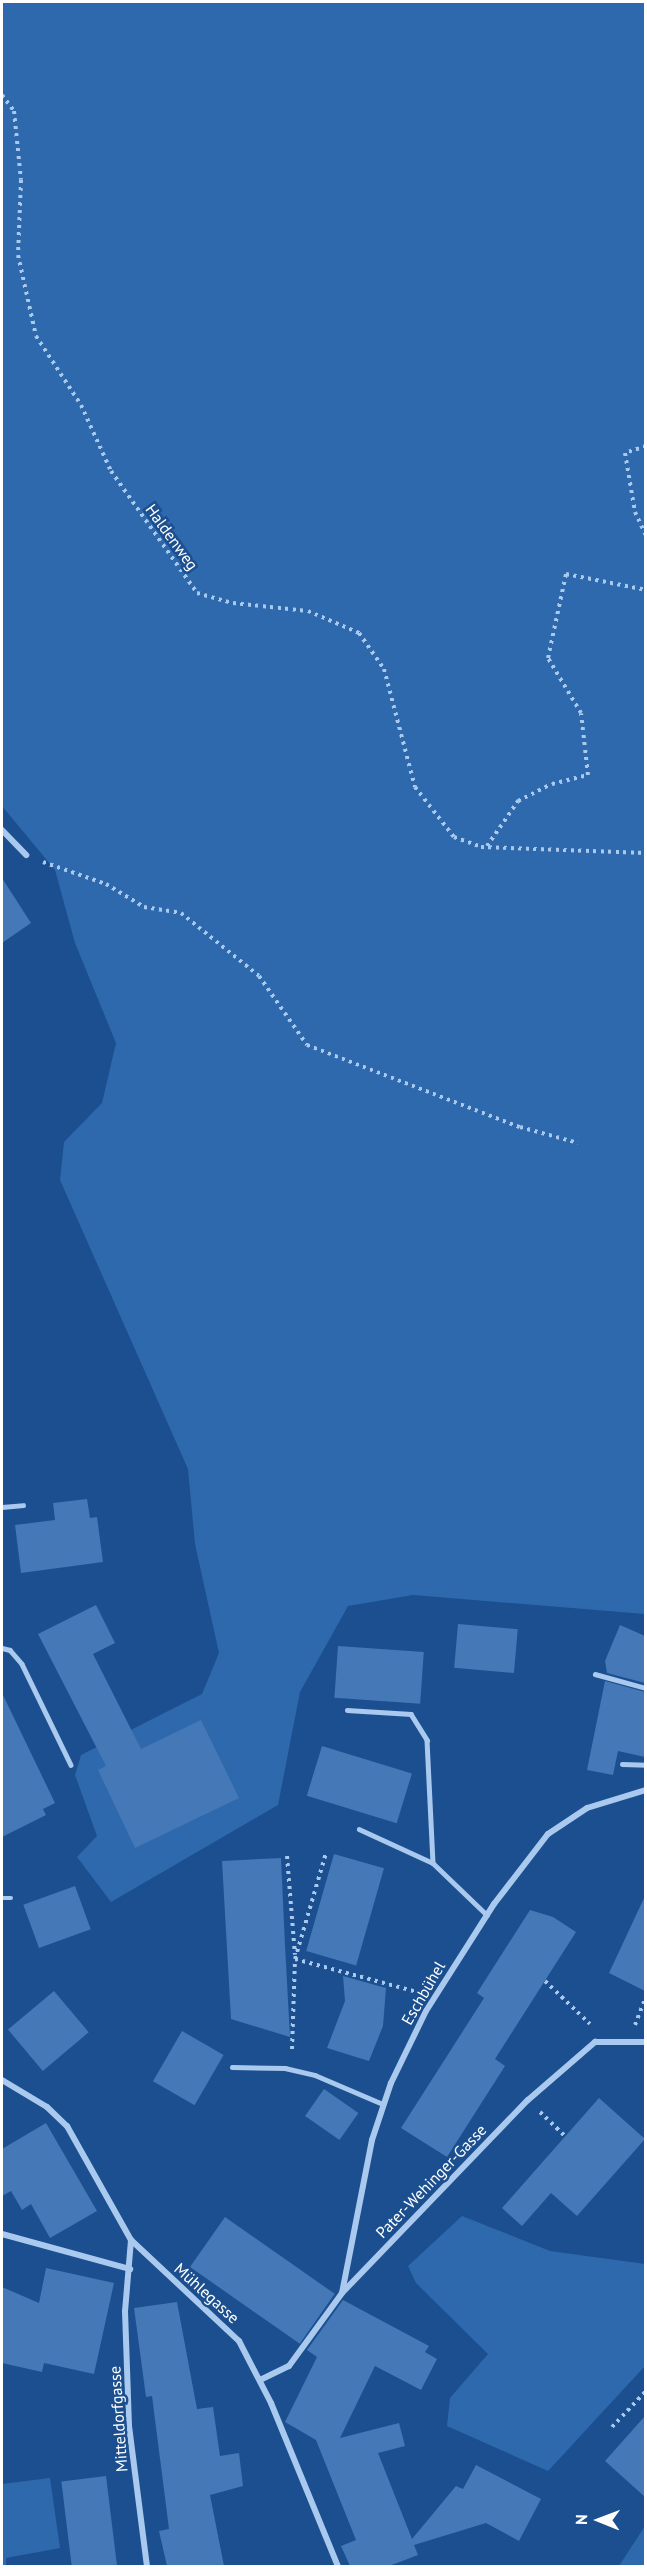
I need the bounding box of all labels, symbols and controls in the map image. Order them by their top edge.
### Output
street label: Haldenweg [142,500,202,574]
street label: Eschbühel [397,1958,449,2028]
street label: Pater-Wehinger-Gasse [372,2120,490,2242]
street label: Mühlegasse [171,2259,243,2327]
street label: Mitteldorfgasse [105,2365,131,2473]
north arrow [569,2490,629,2550]
text: N [571,2514,591,2525]

